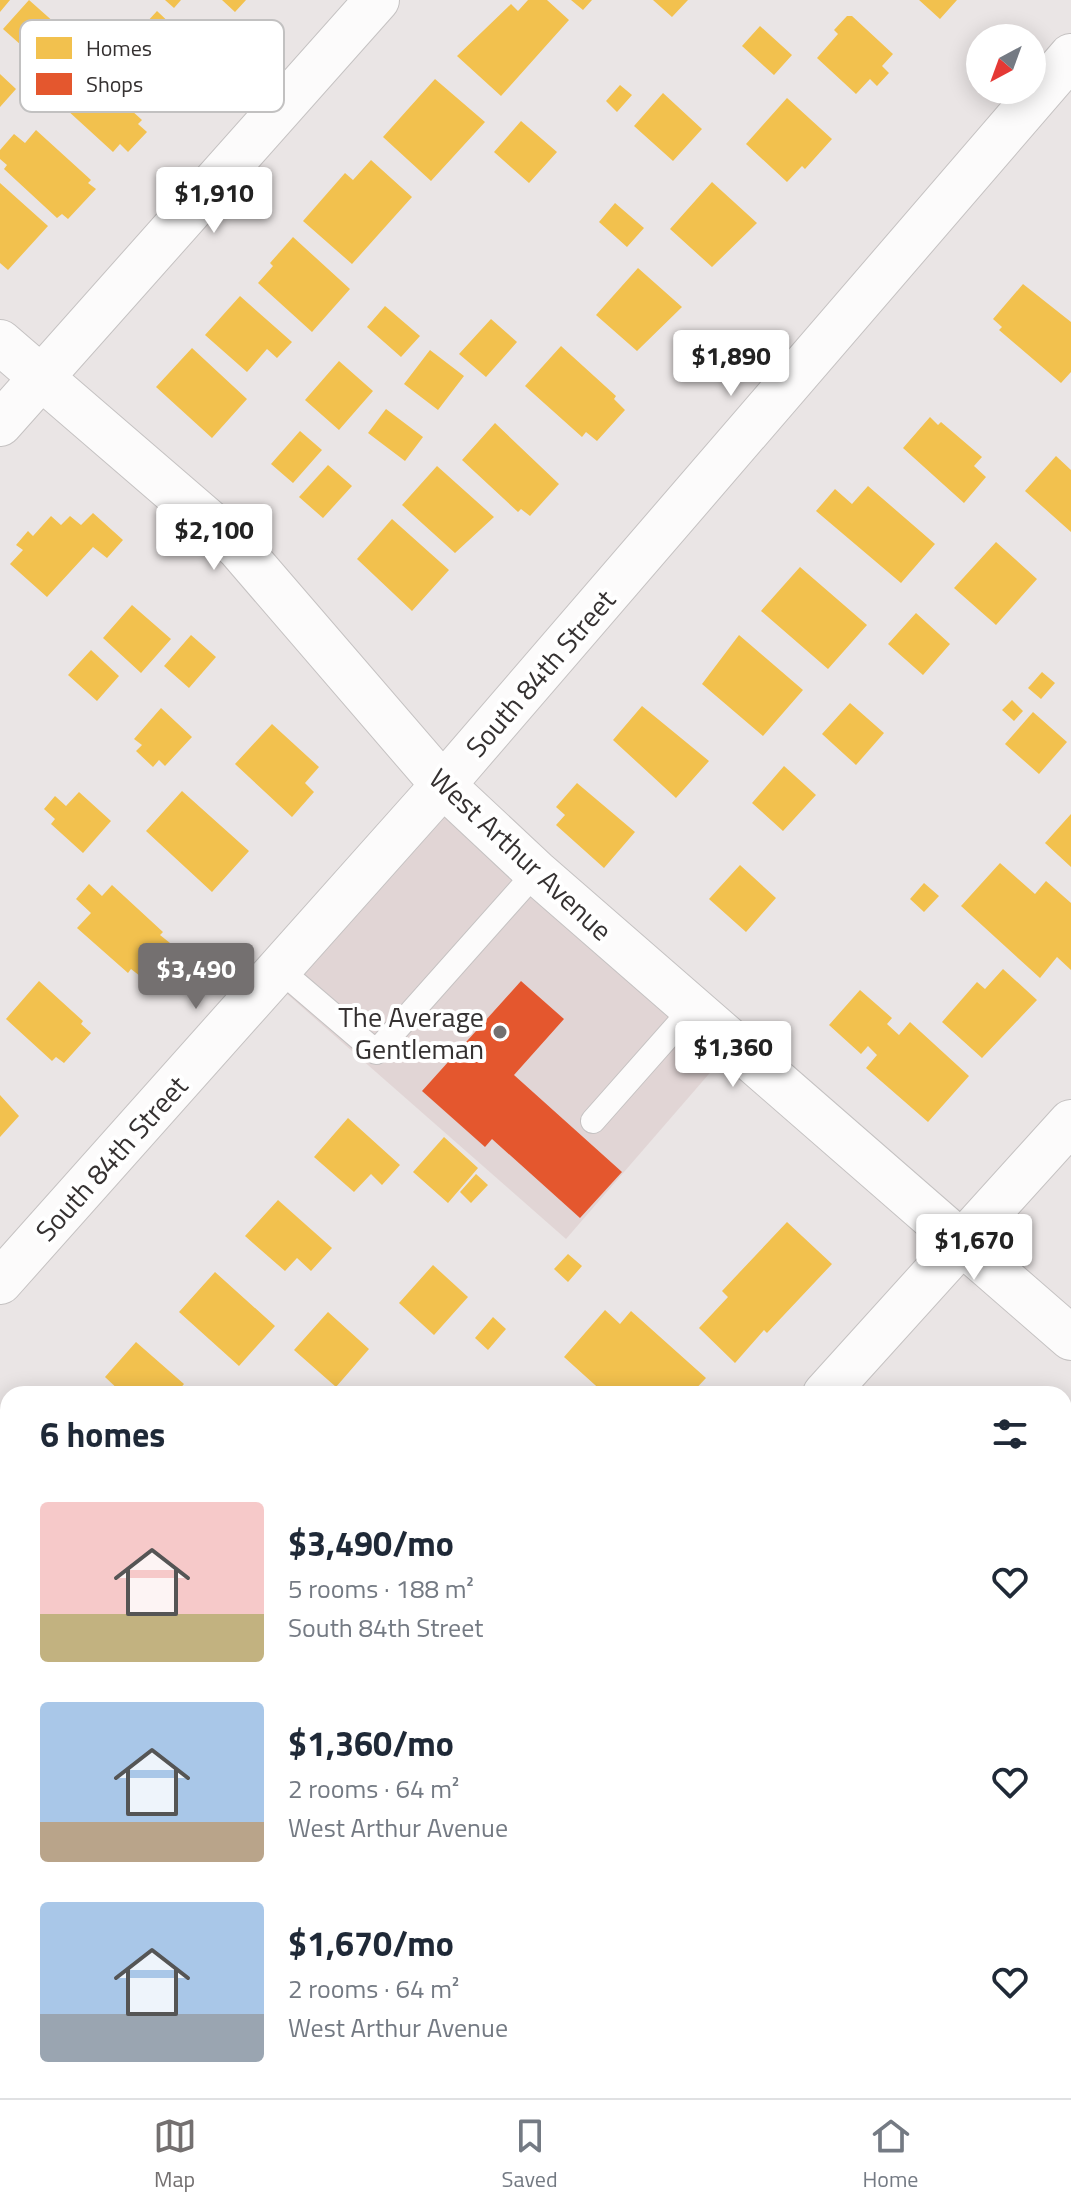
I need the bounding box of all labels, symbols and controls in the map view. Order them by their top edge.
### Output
legend [20,20,284,112]
north arrow [966,24,1046,104]
map controls [966,24,1046,104]
text: Homes [86,31,152,65]
text: Shops [86,67,143,101]
pin: $1,910 [149,167,279,235]
text: $1,910 [174,173,254,212]
pin: $1,890 [666,330,796,398]
text: $1,890 [691,336,771,375]
pin: $2,100 [149,504,279,572]
text: $2,100 [174,510,254,549]
street label: South 84th Street [455,579,625,767]
street label: West Arthur Avenue [420,757,622,951]
pin: $3,490 [131,943,261,1011]
text: $3,490 [156,949,236,988]
place label: The Average Gentleman [338,995,484,1070]
pin: $1,360 [668,1021,798,1089]
marker: The Average Gentleman [491,1023,509,1041]
text: $1,360 [693,1027,773,1066]
street label: South 84th Street [25,1065,197,1251]
pin: $1,670 [909,1214,1039,1282]
text: $1,670 [934,1220,1014,1259]
text: 6 homes [40,1408,165,1460]
icon: filters [988,1412,1032,1456]
text: $3,490/mo [288,1517,454,1569]
icon: home [104,1534,200,1630]
icon: heart [988,1560,1032,1604]
text: 5 rooms · 188 m² [288,1569,474,1608]
text: South 84th Street [288,1608,483,1647]
text: $1,360/mo [288,1717,454,1769]
icon: home [104,1734,200,1830]
icon: heart [988,1760,1032,1804]
text: 2 rooms · 64 m² [288,1769,459,1808]
text: West Arthur Avenue [288,1808,508,1847]
text: $1,670/mo [288,1917,454,1969]
icon: home [104,1934,200,2030]
icon: heart [988,1960,1032,2004]
text: 2 rooms · 64 m² [288,1969,459,2008]
text: West Arthur Avenue [288,2008,508,2047]
tab: Map [153,2114,197,2196]
tab: Saved [502,2114,558,2196]
tab: Home [863,2114,918,2196]

